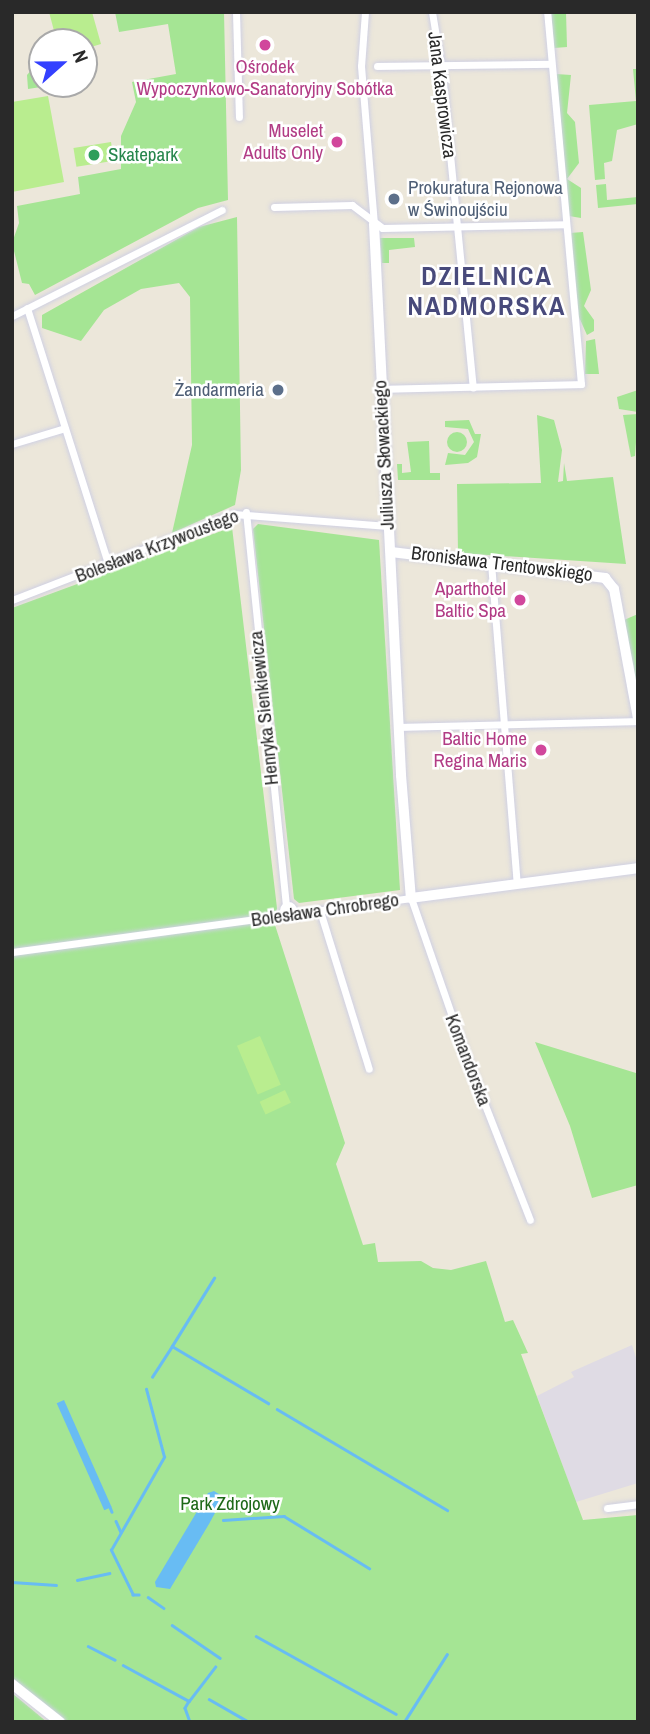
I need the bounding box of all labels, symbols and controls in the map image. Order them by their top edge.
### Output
north arrow [28,28,98,98]
street label: Jana Kasprowicza [423,30,461,160]
marker: Ośrodek Wypoczynkowo-Sanatoryjny Sobótka [257,37,273,53]
text: N [67,46,95,66]
place label: Ośrodek Wypoczynkowo-Sanatoryjny Sobótka [136,56,394,100]
place label: Muselet Adults Only [243,120,323,164]
marker: Muselet Adults Only [329,134,345,150]
place label: Skatepark [108,144,178,166]
marker: Skatepark [86,147,102,163]
place label: Prokuratura Rejonowa w Świnoujściu [408,177,563,221]
marker: Prokuratura Rejonowa w Świnoujściu [386,191,402,207]
district label: DZIELNICA NADMORSKA [409,260,565,322]
place label: Żandarmeria [175,379,264,401]
street label: Juliusza Słowackiego [369,380,399,530]
marker: Żandarmeria [270,382,286,398]
street label: Bolesława Krzywoustego [72,504,242,588]
street label: Bronisława Trentowskiego [410,542,594,586]
place label: Aparthotel Baltic Spa [435,578,506,622]
marker: Aparthotel Baltic Spa [512,592,528,608]
street label: Henryka Sienkiewicza [245,630,283,786]
place label: Baltic Home Regina Maris [433,728,527,772]
marker: Baltic Home Regina Maris [533,742,549,758]
street label: Bolesława Chrobrego [250,888,400,932]
street label: Komandorska [440,1011,496,1109]
park label: Park Zdrojowy [180,1493,280,1515]

